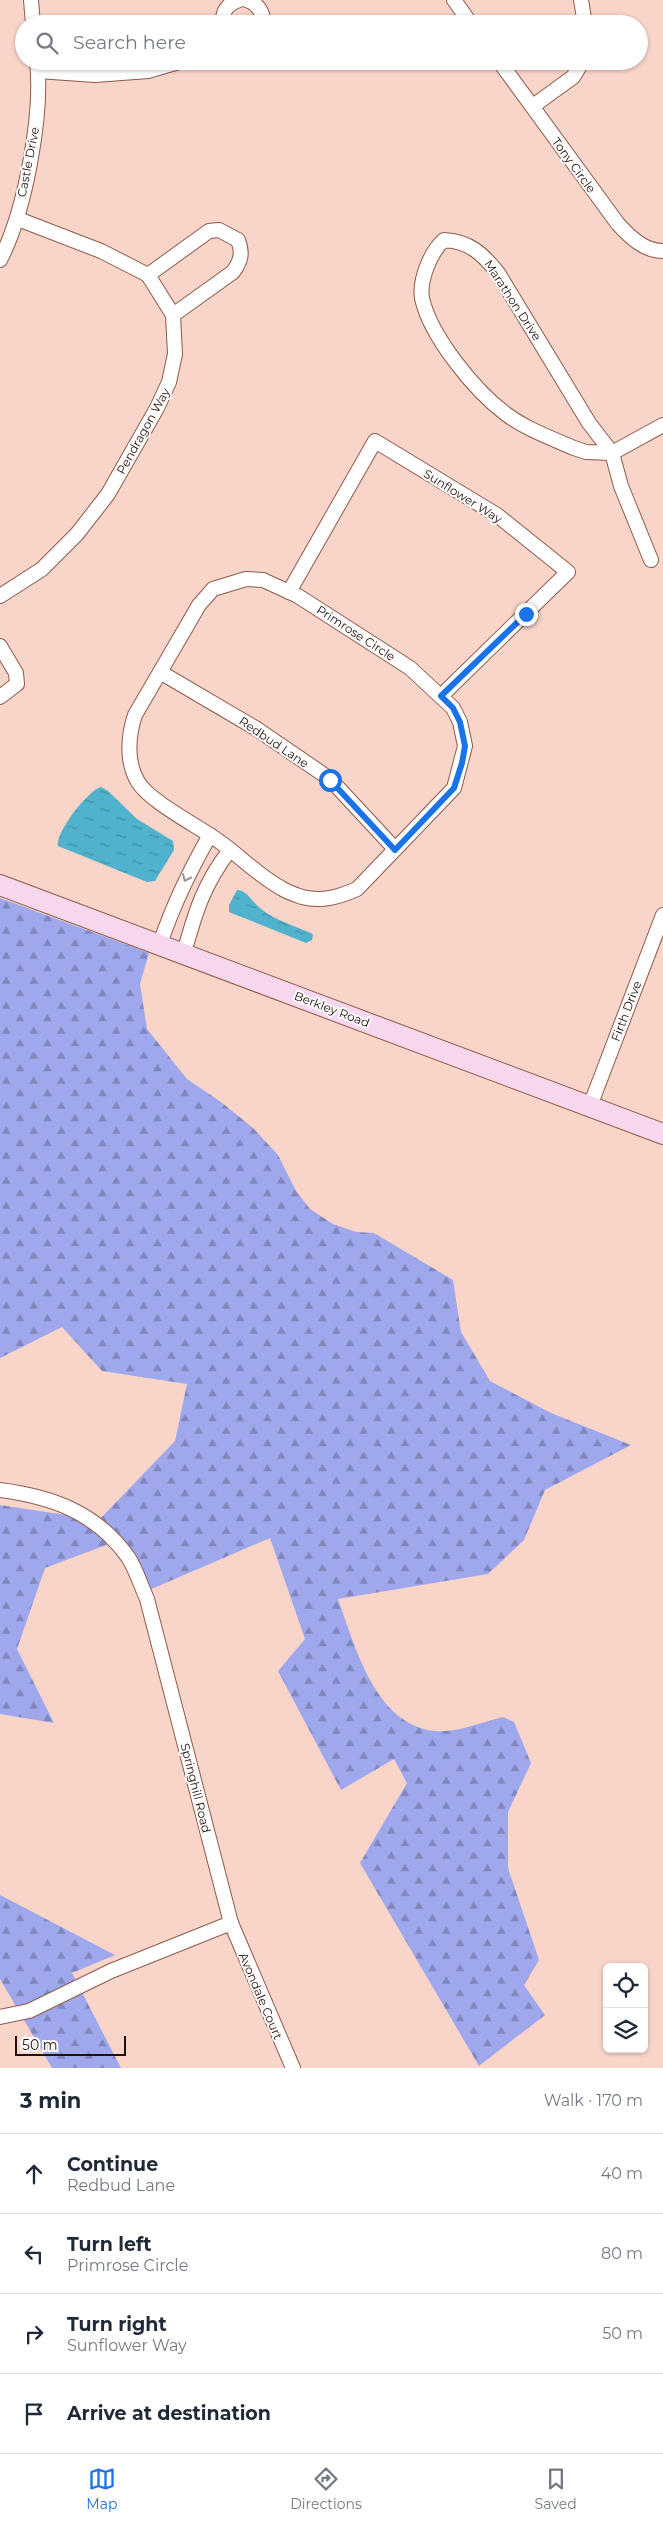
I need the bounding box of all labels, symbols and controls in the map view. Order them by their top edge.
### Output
search box [15,15,648,70]
icon: search [33,29,61,57]
text: Search here [73,31,186,54]
street label: Castle Drive [14,126,42,198]
street label: Tony Circle [549,134,599,196]
street label: Marathon Drive [481,257,545,343]
street label: Pendragon Way [113,385,173,477]
street label: Sunflower Way [421,466,505,526]
street label: Primrose Circle [314,602,398,664]
route end [515,603,538,626]
street label: Redbud Lane [236,713,312,771]
route start [319,769,342,792]
one-way arrow [182,873,193,882]
street label: Firth Drive [608,979,644,1043]
street label: Berkley Road [292,988,372,1030]
street label: Springhill Road [178,1741,214,1835]
street label: Avondale Court [236,1950,286,2042]
map controls [603,1963,648,2053]
button: locate [603,1963,648,2008]
button: layers [603,2008,648,2053]
scale bar [15,2033,126,2056]
text: 50 m [22,2036,58,2054]
text: 3 min [20,2088,81,2113]
text: Walk · 170 m [544,2091,643,2110]
text: Continue [67,2153,158,2176]
icon: ahead [20,2160,48,2188]
text: 40 m [601,2164,643,2183]
text: Redbud Lane [67,2176,175,2195]
text: Turn left [67,2233,152,2256]
icon: left [20,2240,48,2268]
text: 80 m [601,2244,643,2263]
text: Primrose Circle [67,2256,188,2275]
text: Turn right [67,2313,167,2336]
icon: right [20,2320,48,2348]
text: 50 m [602,2324,643,2343]
text: Sunflower Way [67,2336,187,2355]
icon: arrive [20,2400,48,2428]
text: Arrive at destination [67,2402,271,2425]
tab: Map [86,2465,117,2513]
tab: Directions [290,2465,362,2513]
tab: Saved [535,2465,577,2513]

